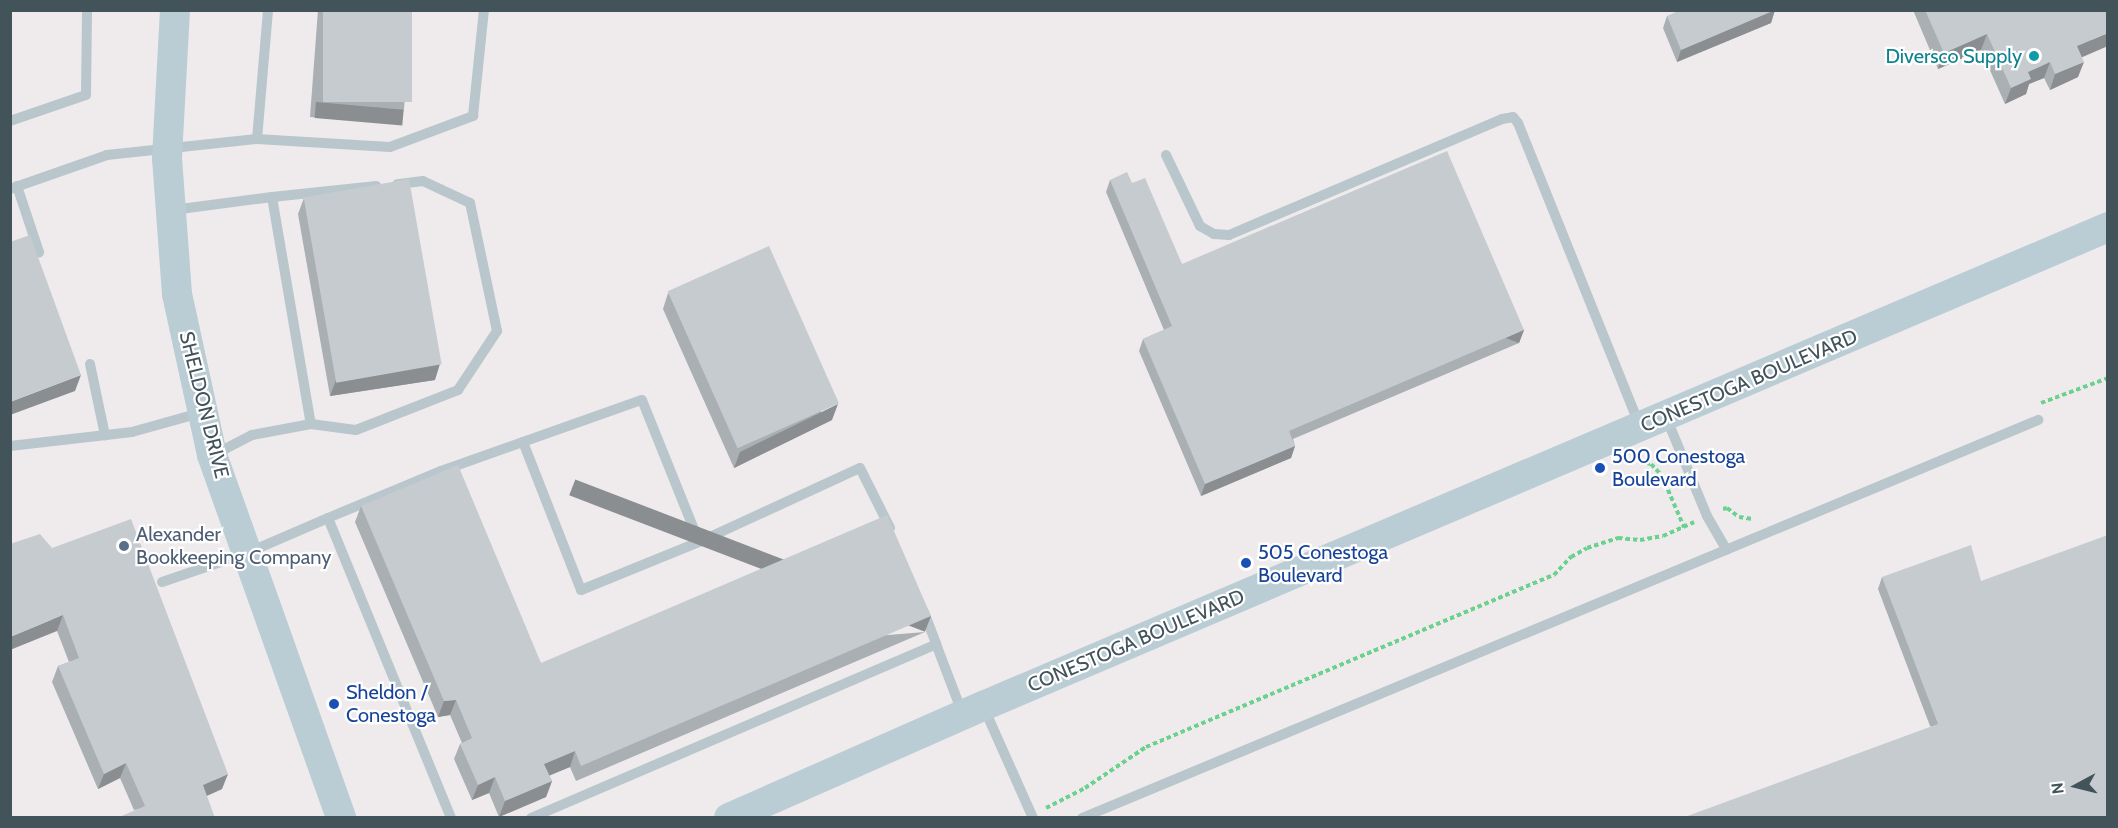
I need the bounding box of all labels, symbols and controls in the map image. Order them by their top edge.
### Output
place label: Diversco Supply [1885,44,2022,68]
marker: Diversco Supply [2027,49,2041,63]
street label: CONESTOGA BOULEVARD [1637,324,1861,438]
street label: SHELDON DRIVE [174,329,234,481]
place label: 500 Conestoga Boulevard [1612,444,1745,491]
marker: 500 Conestoga Boulevard [1593,461,1607,475]
place label: Alexander Bookkeeping Company [136,522,331,569]
marker: Alexander Bookkeeping Company [117,539,131,553]
place label: 505 Conestoga Boulevard [1258,540,1388,587]
marker: 505 Conestoga Boulevard [1239,556,1253,570]
street label: CONESTOGA BOULEVARD [1024,584,1248,698]
place label: Sheldon / Conestoga [346,680,436,727]
marker: Sheldon / Conestoga [327,697,341,711]
north arrow [2046,756,2106,816]
text: N [2048,781,2068,795]

